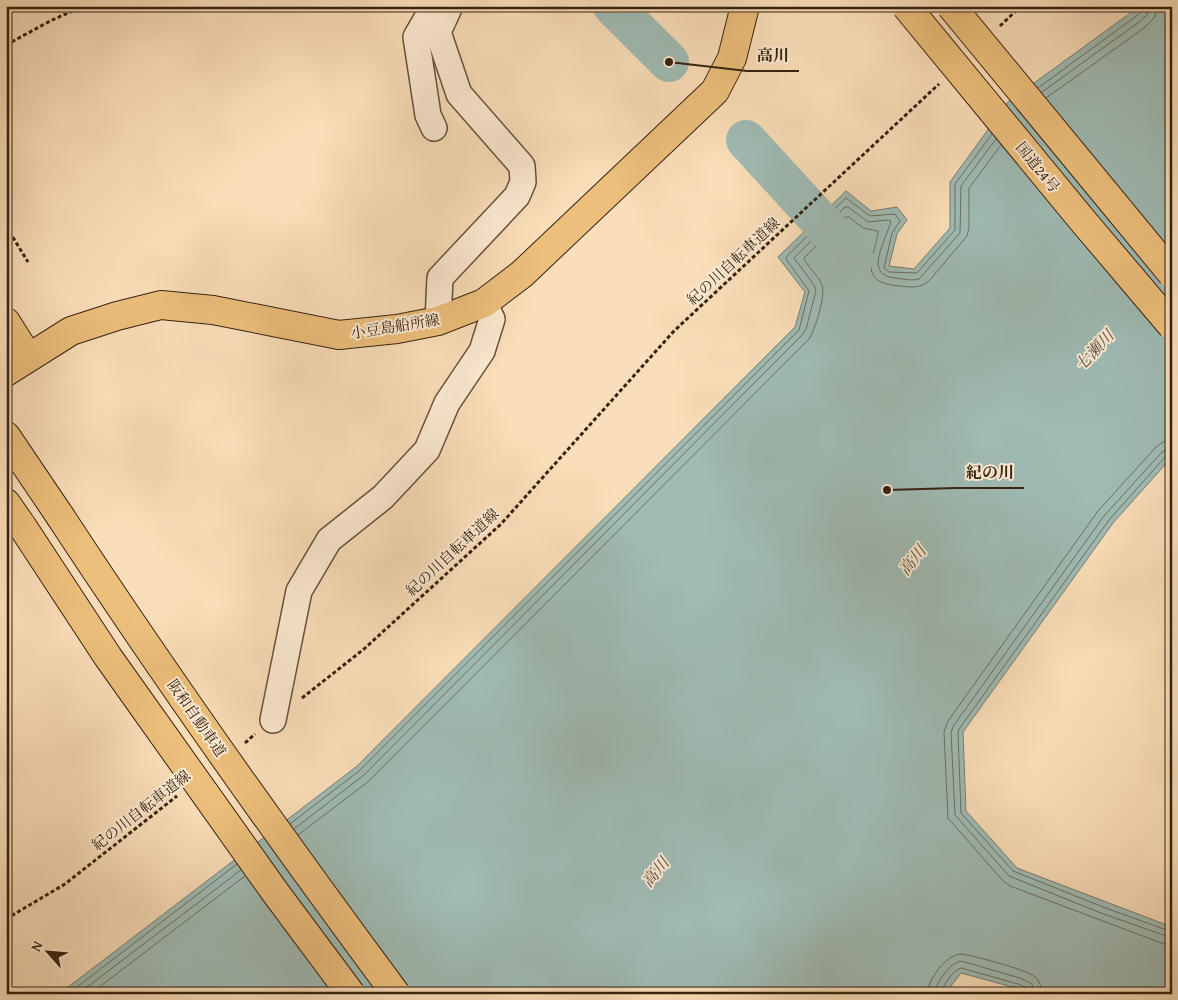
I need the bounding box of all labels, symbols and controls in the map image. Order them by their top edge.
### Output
callout: 高川 [747,40,799,71]
text: 高川 [757,43,789,67]
street label: 国道24号 [1011,137,1065,197]
street label: 紀の川自転車道線 [682,212,784,310]
street label: 小豆島船所線 [349,309,441,343]
water label: 七瀬川 [1069,323,1121,376]
callout: 紀の川 [956,457,1024,488]
text: 紀の川 [966,460,1014,484]
street label: 紀の川自転車道線 [401,503,503,601]
water label: 高川 [893,538,933,580]
street label: 阪和自動車道 [163,675,231,761]
street label: 紀の川自転車道線 [87,765,195,855]
water label: 高川 [636,850,676,892]
north arrow [22,928,72,978]
text: N [25,937,48,955]

